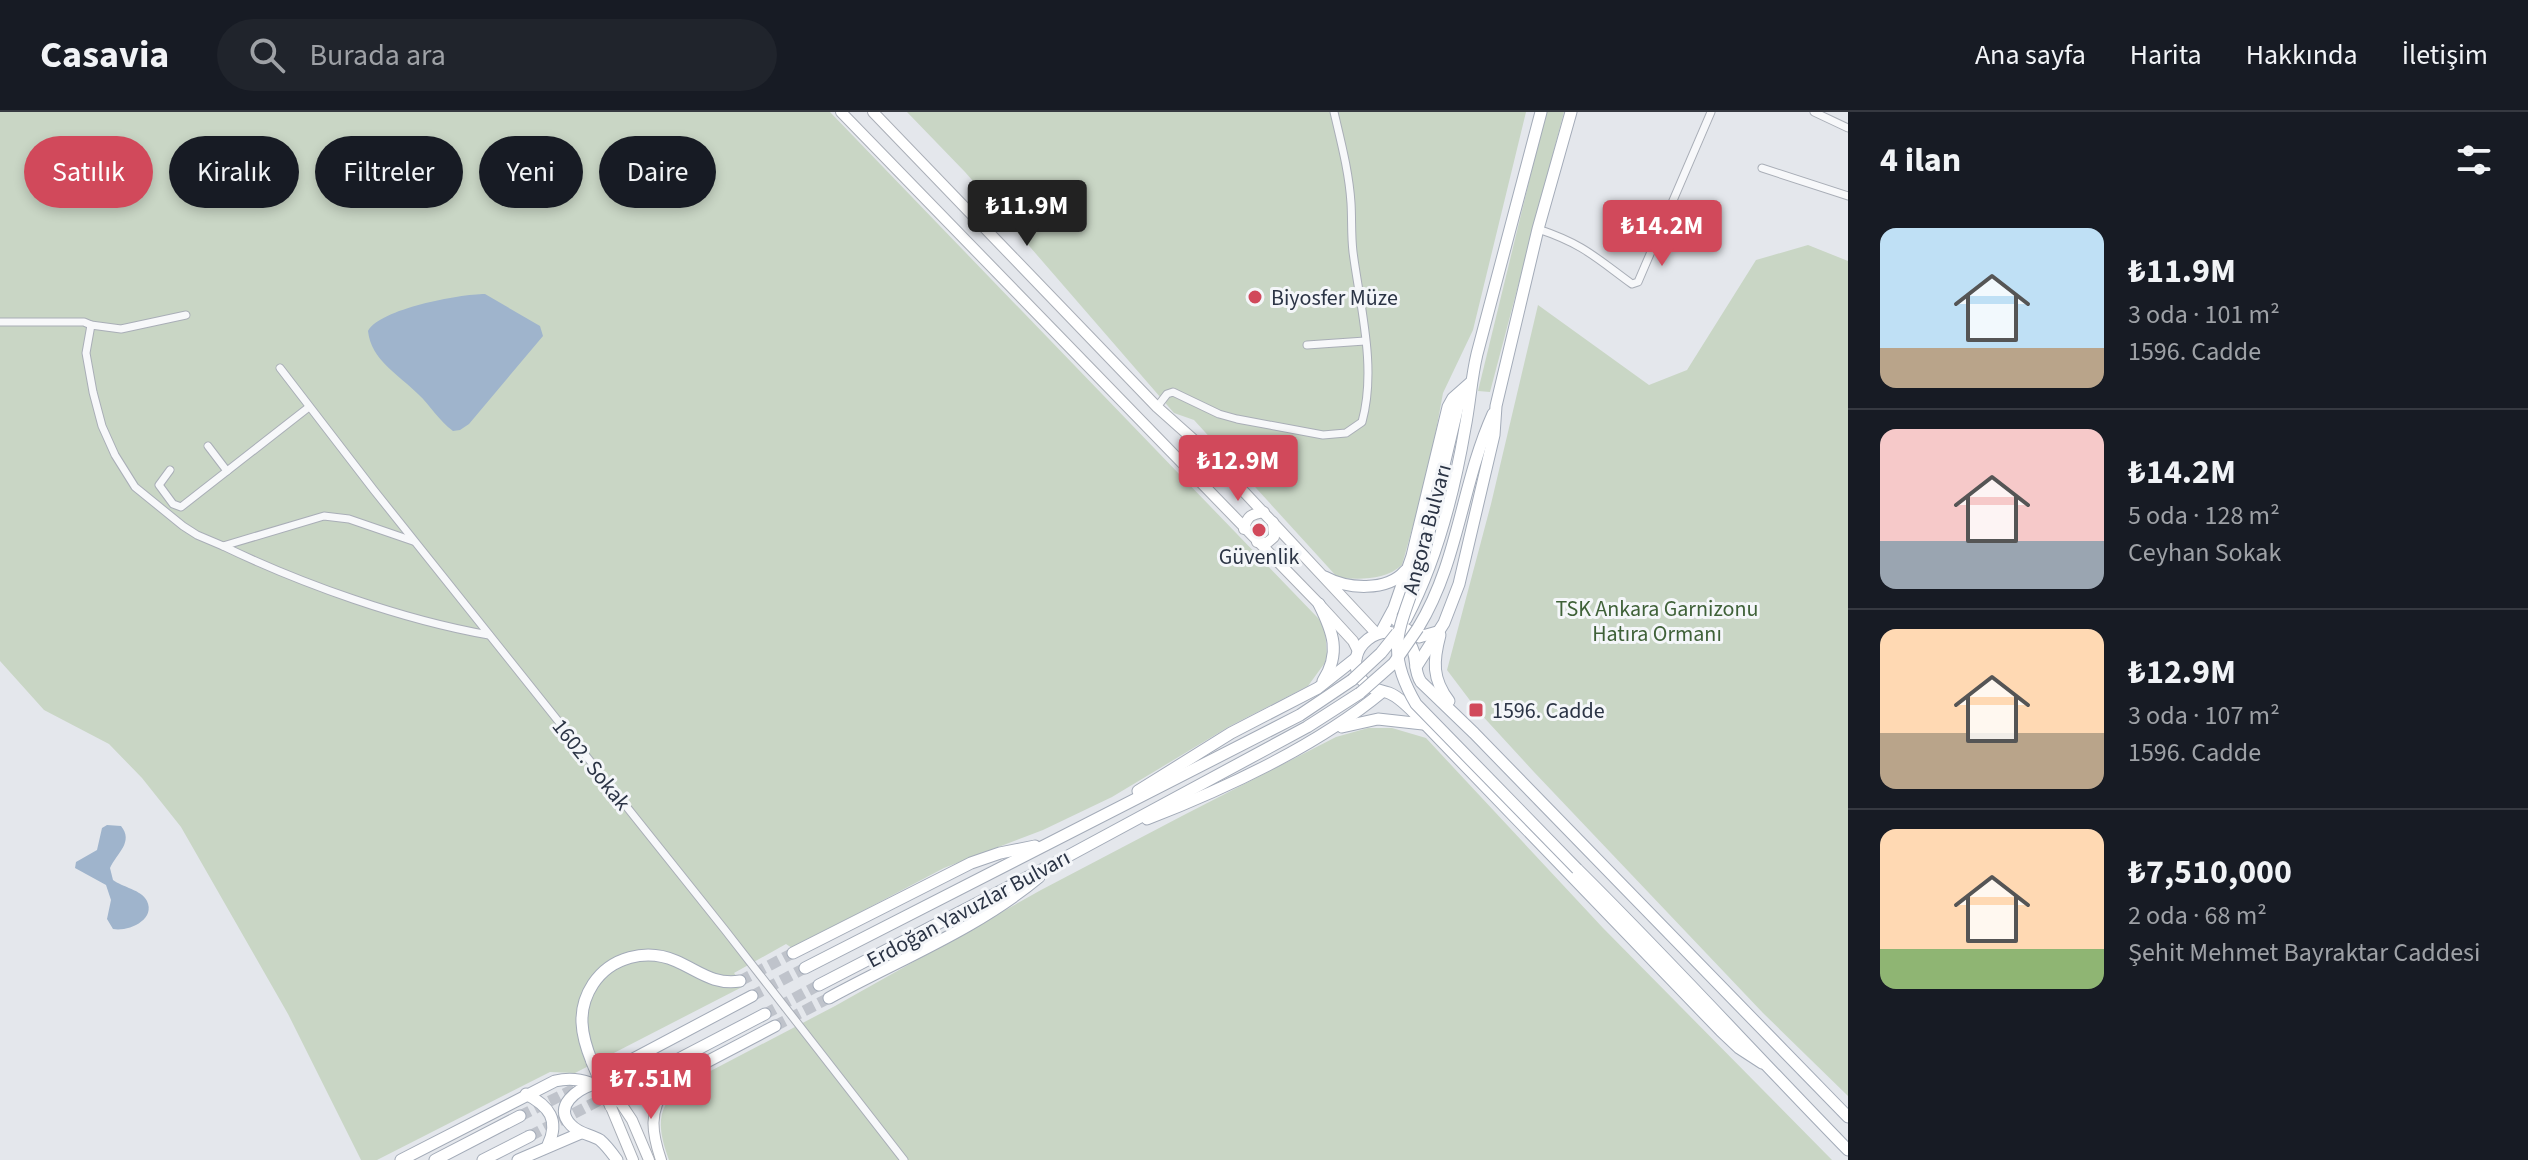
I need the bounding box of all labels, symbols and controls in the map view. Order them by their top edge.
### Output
search box [217,19,777,91]
text: Casavia [40,28,169,82]
icon: search [245,33,289,77]
text: Burada ara [309,34,446,77]
text: Ana sayfa [1975,35,2086,75]
text: Harita [2130,35,2202,75]
text: Hakkında [2246,35,2358,75]
text: İletişim [2402,35,2488,75]
chip: Satılık [24,136,153,208]
chip: Kiralık [169,136,299,208]
chip: Filtreler [315,136,463,208]
chip: Yeni [479,136,583,208]
chip: Daire [599,136,716,208]
text: 4 ilan [1880,136,1961,185]
icon: filters [2452,138,2496,182]
pin: ₺11.9M [962,180,1092,248]
text: ₺11.9M [986,187,1068,224]
pin: ₺14.2M [1597,200,1727,268]
text: ₺14.2M [1621,207,1703,244]
text: ₺11.9M [2128,247,2236,296]
icon: home [1944,260,2040,356]
place label: Biyosfer Müze [1271,282,1398,314]
marker: Biyosfer Müze [1246,288,1264,306]
text: 3 oda · 101 m² [2128,296,2280,333]
text: 1596. Cadde [2128,333,2261,370]
pin: ₺12.9M [1173,435,1303,503]
text: ₺12.9M [1197,442,1279,479]
text: ₺14.2M [2128,448,2236,497]
street label: Angora Bulvarı [1394,460,1460,598]
icon: home [1944,461,2040,557]
text: 5 oda · 128 m² [2128,497,2280,534]
marker: Güvenlik [1250,521,1268,539]
text: Ceyhan Sokak [2128,534,2281,571]
place label: Güvenlik [1219,541,1299,573]
park label: TSK Ankara Garnizonu Hatıra Ormanı [1556,593,1758,650]
text: ₺12.9M [2128,648,2236,697]
icon: home [1944,661,2040,757]
place label: 1596. Cadde [1492,695,1605,727]
text: 3 oda · 107 m² [2128,697,2280,734]
marker: 1596. Cadde [1467,701,1485,719]
street label: 1602. Sokak [544,712,638,818]
text: 1596. Cadde [2128,734,2261,771]
street label: Erdoğan Yavuzlar Bulvarı [861,842,1076,976]
text: ₺7,510,000 [2128,848,2292,897]
icon: home [1944,861,2040,957]
text: 2 oda · 68 m² [2128,897,2267,934]
text: Şehit Mehmet Bayraktar Caddesi [2128,934,2480,971]
pin: ₺7.51M [586,1053,716,1121]
text: ₺7.51M [610,1060,692,1097]

